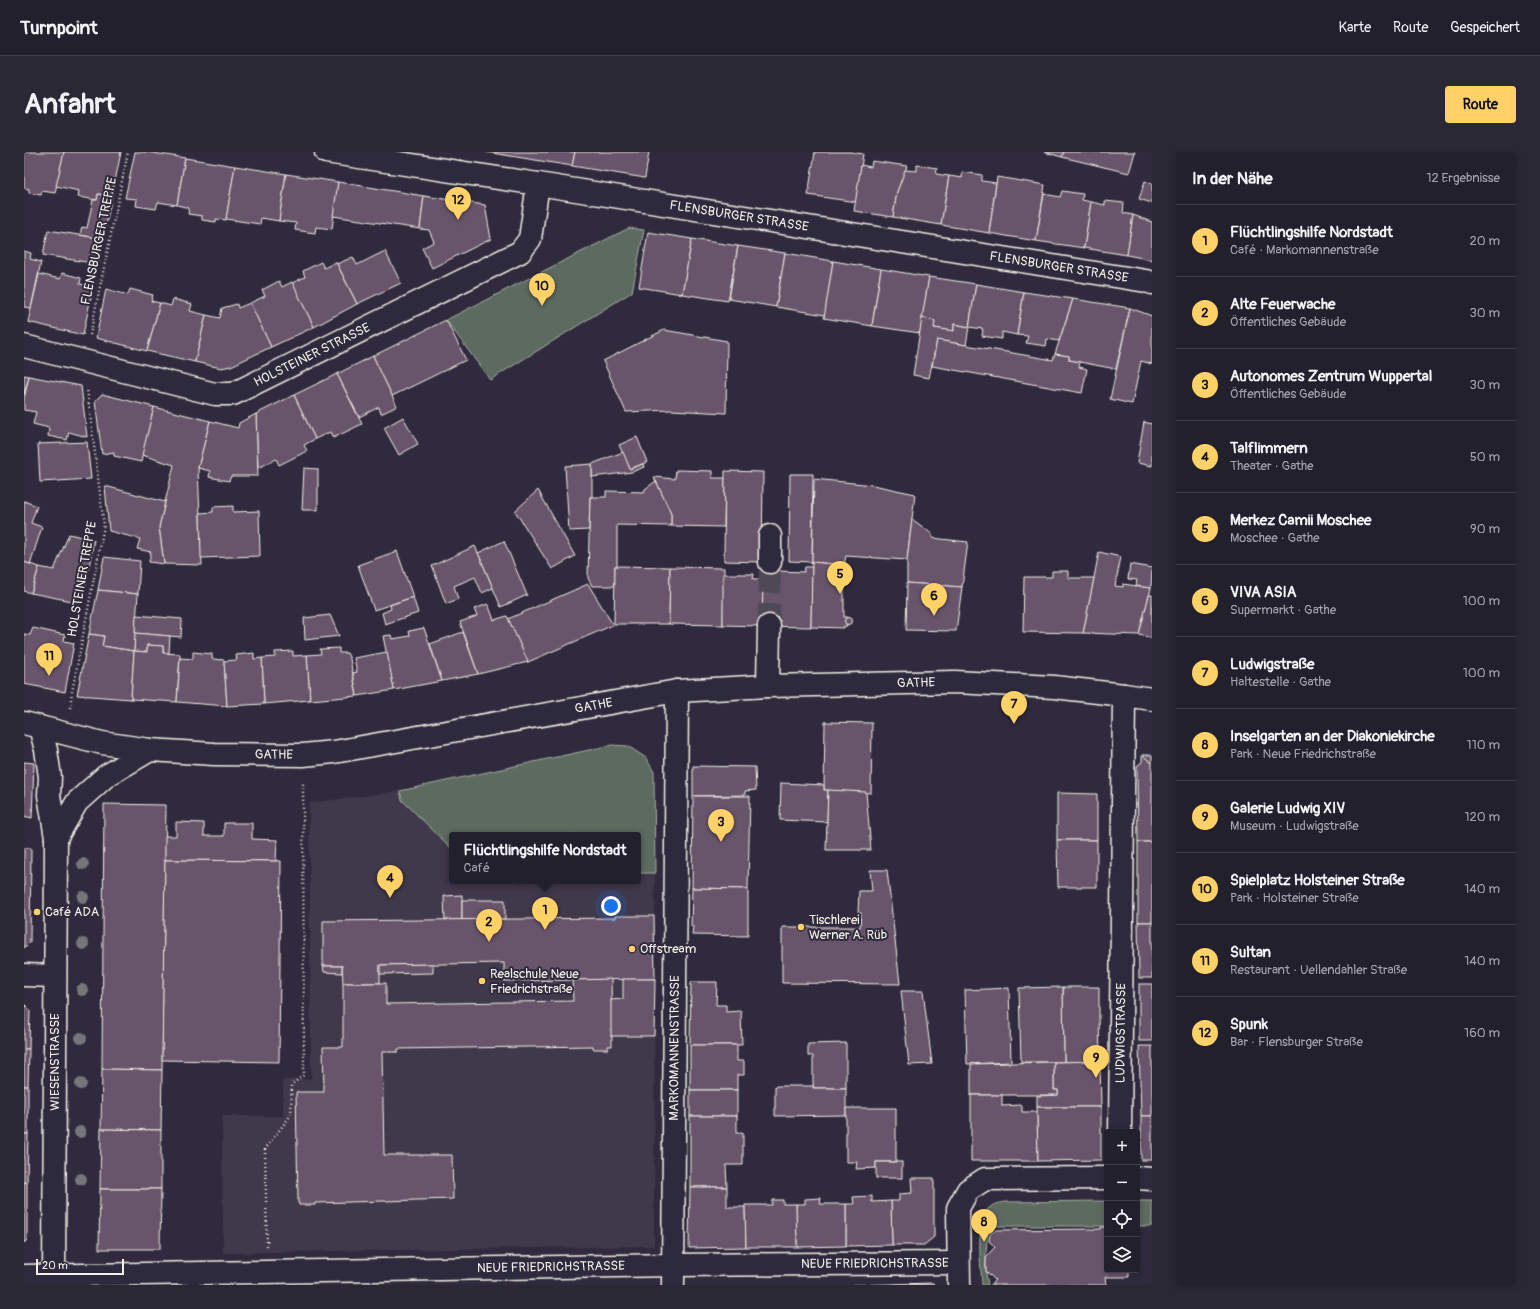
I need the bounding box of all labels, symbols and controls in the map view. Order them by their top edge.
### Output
text: Turnpoint [20,16,98,40]
text: Karte [1339,19,1371,36]
text: Route [1393,19,1428,36]
text: Gespeichert [1450,19,1520,36]
button: Route [1445,86,1516,123]
text: Anfahrt [24,87,116,122]
text: In der Nähe [1192,168,1273,189]
text: 12 Ergebnisse [1426,170,1500,186]
street label: FLENSBURGER TREPPE [78,175,120,306]
pin: 12 [445,187,471,220]
street label: FLENSBURGER STRASSE [668,197,810,235]
text: Flüchtlingshilfe Nordstadt [1230,223,1393,242]
text: 1 [1202,233,1208,249]
text: 20 m [1469,233,1500,249]
text: Café · Markomannenstraße [1230,242,1379,258]
street label: FLENSBURGER STRASSE [988,248,1130,286]
pin: 10 [529,273,555,306]
text: Alte Feuerwache [1230,295,1335,314]
text: 2 [1201,305,1209,321]
text: 30 m [1470,305,1500,321]
text: Öffentliches Gebäude [1230,314,1346,330]
street label: HOLSTEINER STRASSE [251,319,373,390]
text: Autonomes Zentrum Wuppertal [1230,367,1432,386]
text: 3 [1201,377,1209,393]
text: 30 m [1470,377,1500,393]
text: Öffentliches Gebäude [1230,386,1346,402]
text: Talflimmern [1230,439,1308,458]
text: 4 [1201,449,1209,465]
text: 50 m [1470,449,1500,465]
text: Theater · Gathe [1230,458,1314,474]
text: Merkez Camii Moschee [1230,511,1371,530]
street label: HOLSTEINER TREPPE [64,519,100,638]
text: 5 [1201,521,1209,537]
text: 90 m [1470,521,1500,537]
text: Moschee · Gathe [1230,530,1320,546]
pin: 5 [827,561,853,594]
pin: 6 [921,583,947,616]
text: VIVA ASIA [1230,583,1296,602]
text: 6 [1201,593,1209,609]
text: 100 m [1463,593,1500,609]
text: Supermarkt · Gathe [1230,602,1336,618]
pin: 11 [36,643,62,676]
text: Ludwigstraße [1230,655,1314,674]
text: 7 [1202,665,1208,681]
text: 100 m [1463,665,1500,681]
street label: GATHE [897,674,936,691]
text: Haltestelle · Gathe [1230,674,1331,690]
pin: 7 [1001,691,1027,724]
street label: GATHE [573,695,614,717]
text: Inselgarten an der Diakoniekirche [1230,727,1435,746]
text: 8 [1202,737,1208,753]
text: 110 m [1467,737,1500,753]
street label: GATHE [255,746,293,763]
text: Park · Neue Friedrichstraße [1230,746,1376,762]
text: Galerie Ludwig XIV [1230,799,1345,818]
pin: 3 [708,809,734,842]
text: 9 [1202,809,1208,825]
text: 120 m [1464,809,1500,825]
text: Museum · Ludwigstraße [1230,818,1359,834]
popup [449,832,641,884]
text: Flüchtlingshilfe Nordstadt [464,841,626,860]
text: Café [464,860,490,876]
pin: 4 [377,865,403,898]
text: Spielplatz Holsteiner Straße [1230,871,1405,890]
text: 10 [1198,881,1212,897]
text: 140 m [1464,881,1500,897]
text: Park · Holsteiner Straße [1230,890,1359,906]
your location [601,896,621,916]
pin: 1 [532,897,558,930]
place label: Café ADA [45,904,100,920]
marker: Café ADA [32,907,42,917]
pin: 2 [476,909,502,942]
place label: Tischlerei Werner A. Rüb [809,912,887,943]
marker: Tischlerei Werner A. Rüb [796,922,806,932]
place label: Offstream [640,941,696,957]
text: Sultan [1230,943,1271,962]
marker: Offstream [627,944,637,954]
text: 11 [1200,953,1210,969]
text: 140 m [1464,953,1500,969]
text: Restaurant · Uellendahler Straße [1230,962,1407,978]
place label: Realschule Neue Friedrichstraße [490,966,579,997]
street label: MARKOMANNENSTRASSE [666,975,683,1121]
marker: Realschule Neue Friedrichstraße [477,976,487,986]
street label: LUDWIGSTRASSE [1112,983,1129,1083]
street label: WIESENSTRASSE [47,1013,63,1111]
text: Spunk [1230,1015,1268,1034]
text: 12 [1199,1025,1211,1041]
text: 160 m [1464,1025,1500,1041]
text: Bar · Flensburger Straße [1230,1034,1363,1050]
pin: 9 [1083,1045,1109,1078]
map controls [1104,1129,1140,1273]
button: + [1104,1129,1140,1165]
button: − [1104,1165,1140,1201]
button: locate [1104,1201,1140,1237]
pin: 8 [971,1209,997,1242]
button: layers [1104,1237,1140,1273]
street label: NEUE FRIEDRICHSTRASSE [801,1255,949,1272]
scale bar [36,1257,124,1276]
street label: NEUE FRIEDRICHSTRASSE [477,1258,625,1276]
text: 20 m [42,1259,68,1272]

